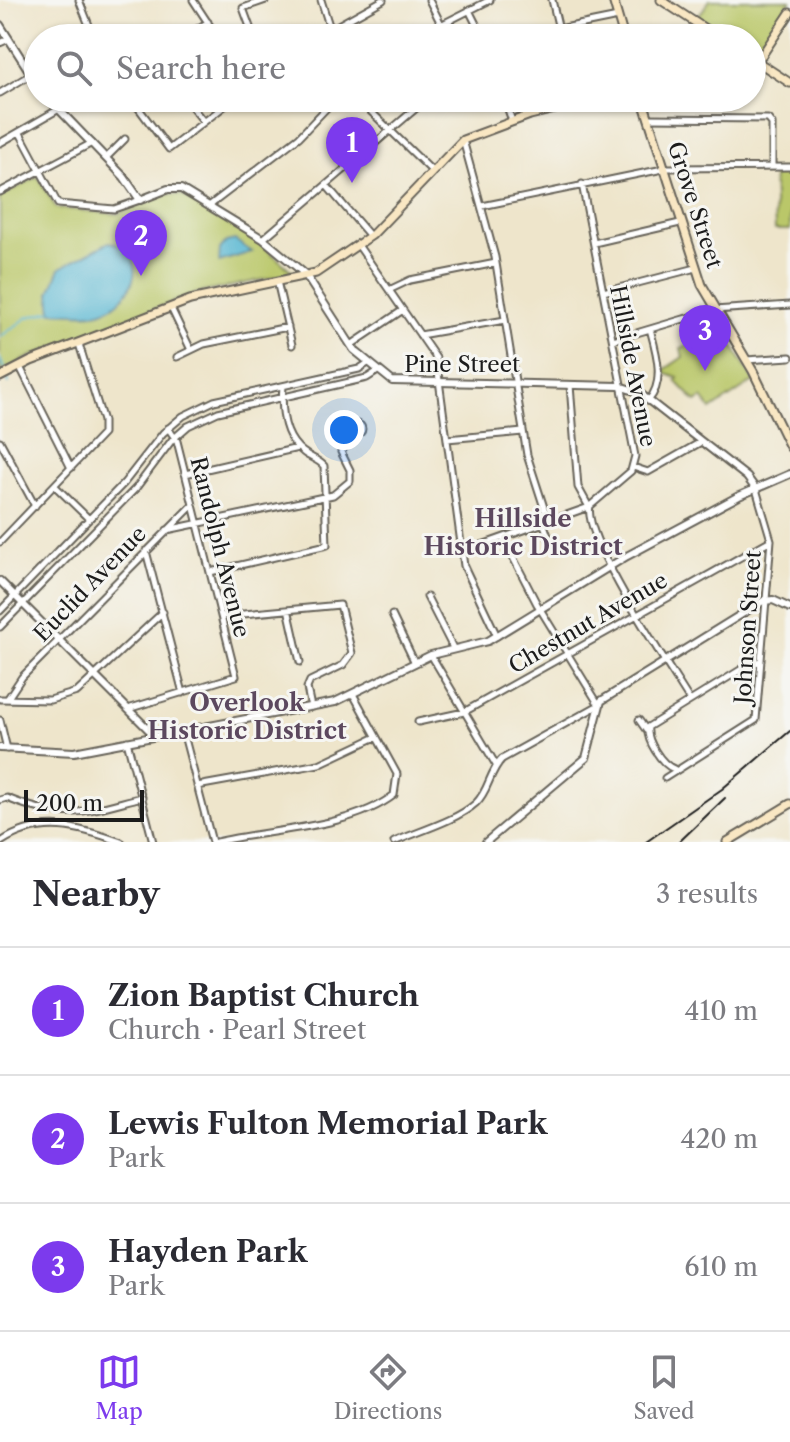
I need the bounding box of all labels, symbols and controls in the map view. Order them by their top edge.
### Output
search box [24,24,766,112]
icon: search [52,46,96,90]
text: Search here [116,50,286,87]
pin: 1 [326,117,378,183]
street label: Grove Street [662,138,728,272]
pin: 2 [115,210,167,276]
street label: Hillside Avenue [604,283,662,449]
pin: 3 [679,305,731,371]
street label: Pine Street [404,351,520,378]
your location [324,410,364,450]
street label: Randolph Avenue [184,454,256,640]
district label: Hillside Historic District [423,504,623,561]
street label: Euclid Avenue [28,521,152,647]
street label: Johnson Street [729,549,767,708]
street label: Chestnut Avenue [504,567,672,679]
district label: Overlook Historic District [147,688,347,745]
scale bar [24,786,144,822]
text: 200 m [36,790,103,817]
text: Nearby [32,873,160,915]
text: 3 results [656,878,758,910]
text: Zion Baptist Church [108,977,419,1014]
text: 1 [52,995,64,1027]
text: 410 m [684,995,758,1027]
text: Church · Pearl Street [108,1014,366,1046]
text: Lewis Fulton Memorial Park [108,1105,547,1142]
text: 2 [50,1123,66,1155]
text: 420 m [680,1123,758,1155]
text: Park [108,1142,165,1174]
text: Hayden Park [108,1233,307,1270]
text: 3 [51,1251,65,1283]
text: 610 m [684,1251,758,1283]
text: Park [108,1270,165,1302]
tab: Map [95,1350,143,1425]
tab: Directions [334,1350,442,1425]
tab: Saved [633,1350,694,1425]

